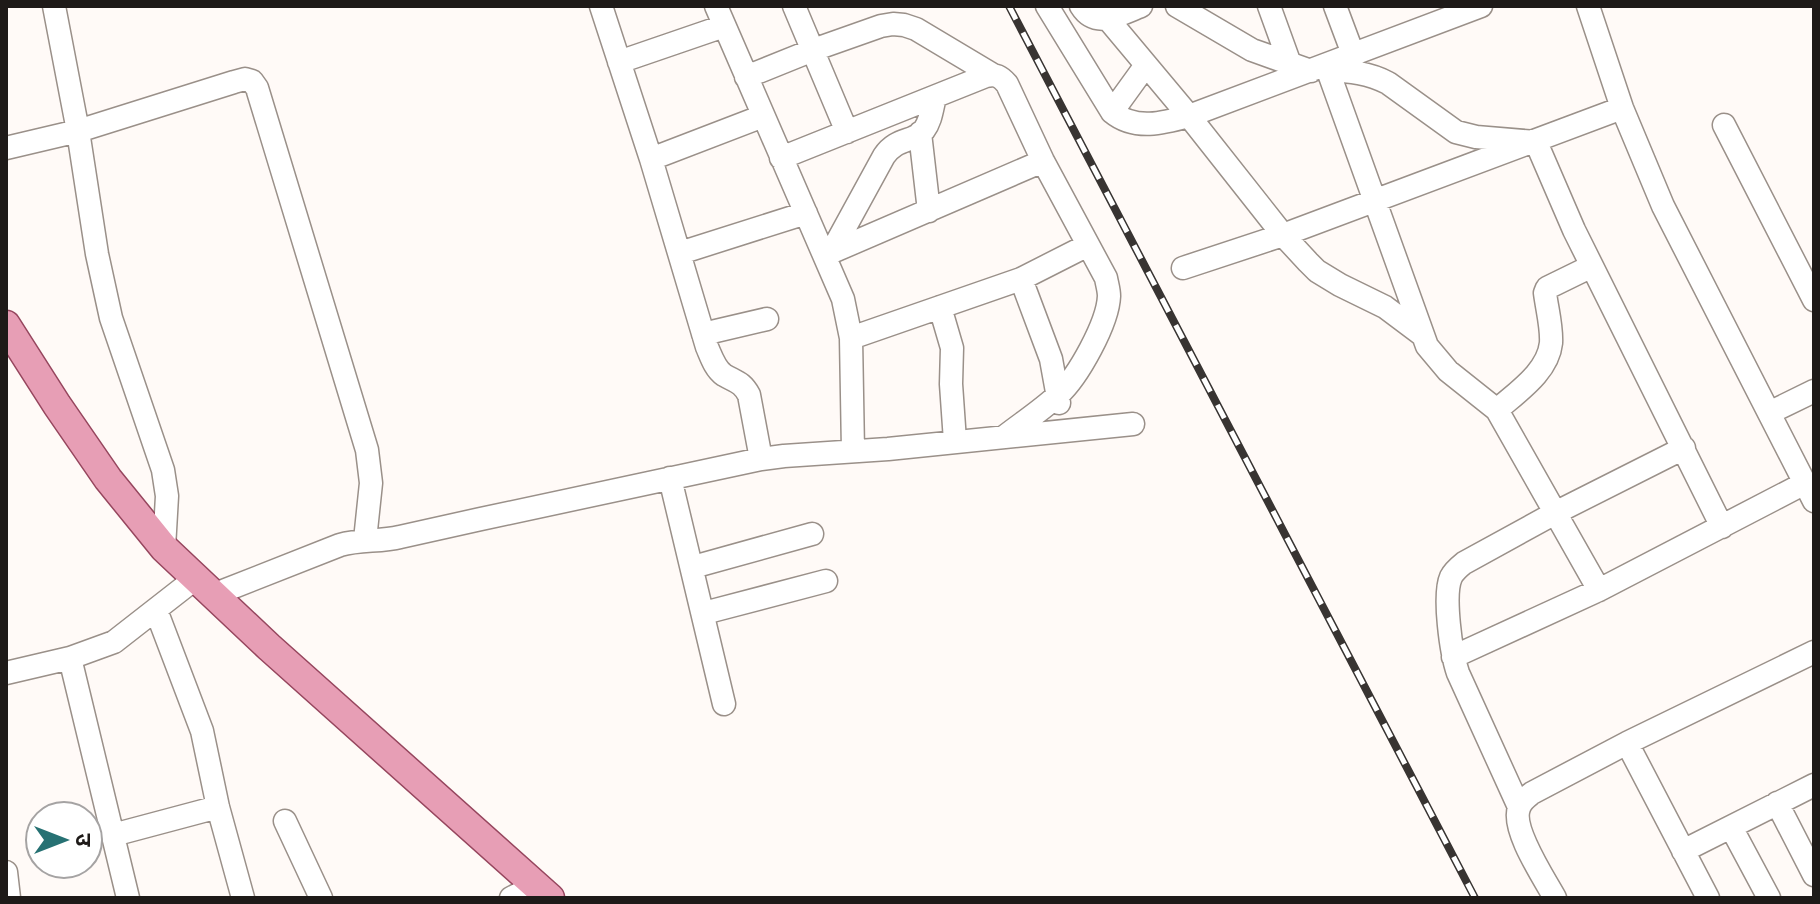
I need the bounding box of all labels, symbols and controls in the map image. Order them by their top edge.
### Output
north arrow [24,800,104,880]
text: उ [70,834,96,848]

